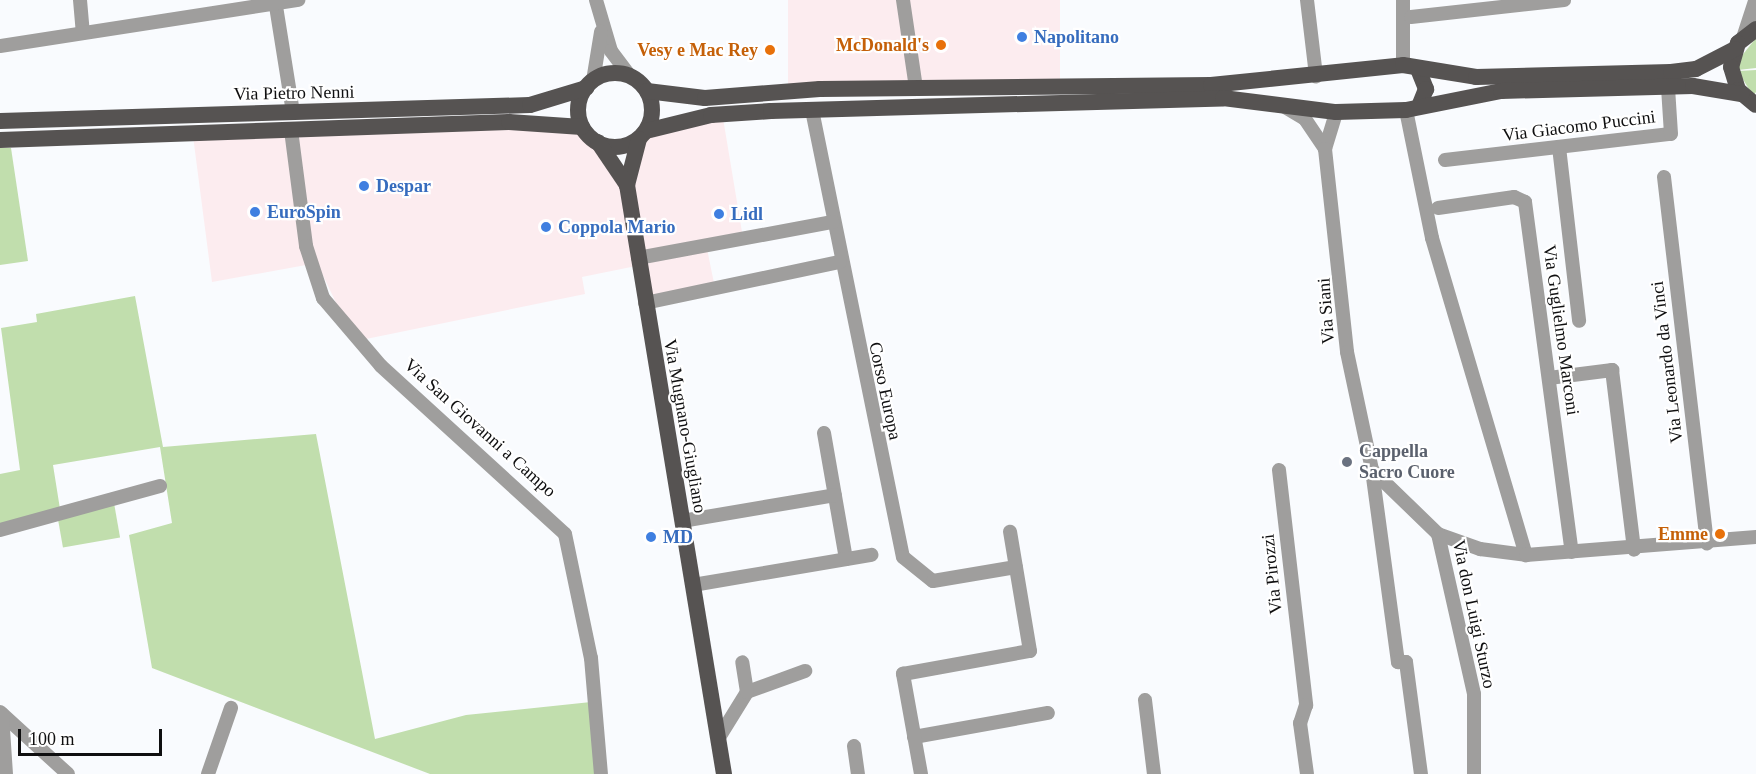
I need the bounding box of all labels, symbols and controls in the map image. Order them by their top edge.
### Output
place label: Napolitano [1034,26,1119,48]
marker: Napolitano [1015,30,1029,44]
place label: McDonald's [836,34,929,56]
marker: McDonald's [934,38,948,52]
place label: Vesy e Mac Rey [637,39,758,61]
marker: Vesy e Mac Rey [763,43,777,57]
street label: Via Pietro Nenni [233,81,355,105]
street label: Via Giacomo Puccini [1501,106,1657,146]
place label: Despar [376,175,431,197]
marker: Despar [357,179,371,193]
place label: EuroSpin [267,201,341,223]
place label: Lidl [731,203,763,225]
marker: EuroSpin [248,205,262,219]
marker: Lidl [712,207,726,221]
place label: Coppola Mario [558,216,676,238]
marker: Coppola Mario [539,220,553,234]
street label: Via Guglielmo Marconi [1538,243,1584,417]
street label: Via Siani [1313,277,1339,345]
street label: Via Leonardo da Vinci [1646,280,1688,444]
street label: Via Mugnano-Giugliano [659,337,711,515]
street label: Corso Europa [864,340,906,442]
street label: Via San Giovanni a Campo [400,354,560,502]
place label: Cappella Sacro Cuore [1359,441,1455,484]
marker: Cappella Sacro Cuore [1340,455,1354,469]
place label: Emme [1658,523,1708,545]
place label: MD [663,526,693,548]
marker: Emme [1713,527,1727,541]
marker: MD [644,530,658,544]
street label: Via Pirozzi [1257,533,1287,615]
street label: Via don Luigi Sturzo [1448,538,1500,690]
scale bar [21,717,165,755]
text: 100 m [29,729,75,749]

